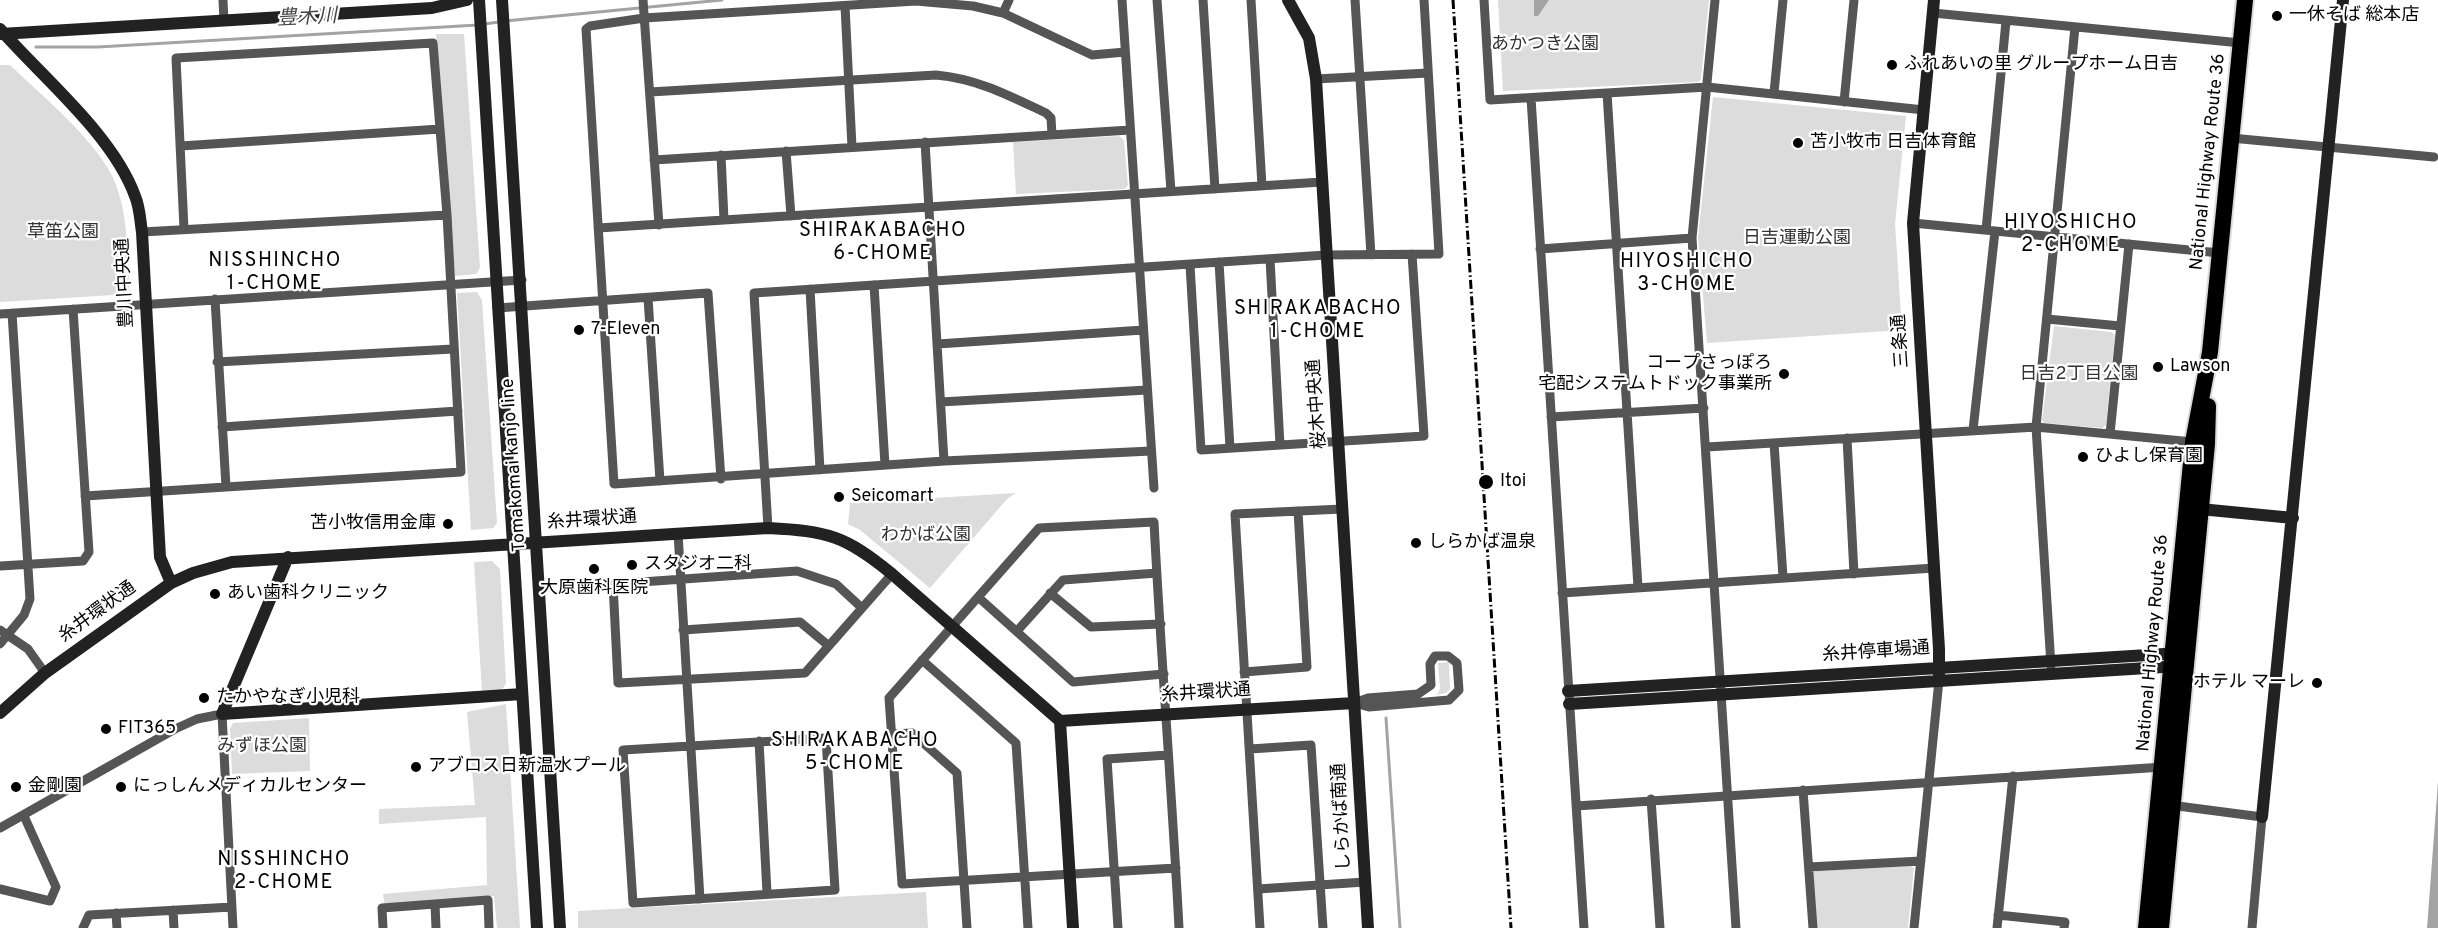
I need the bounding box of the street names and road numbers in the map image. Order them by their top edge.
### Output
street label: National Highway Route 36 [2187,52,2231,272]
street label: 豊川中央通 [113,237,139,329]
street label: 三条通 [1889,313,1915,369]
street label: 桜木中央通 [1304,358,1332,450]
street label: Tomakomai kanjo line [498,378,532,552]
street label: 糸井環状通 [546,507,638,535]
street label: National Highway Route 36 [2134,533,2174,753]
street label: 糸井環状通 [55,578,141,648]
street label: 糸井停車場通 [1821,638,1931,668]
street label: 糸井環状通 [1160,680,1252,708]
street label: しらかば南通 [1329,763,1357,871]

